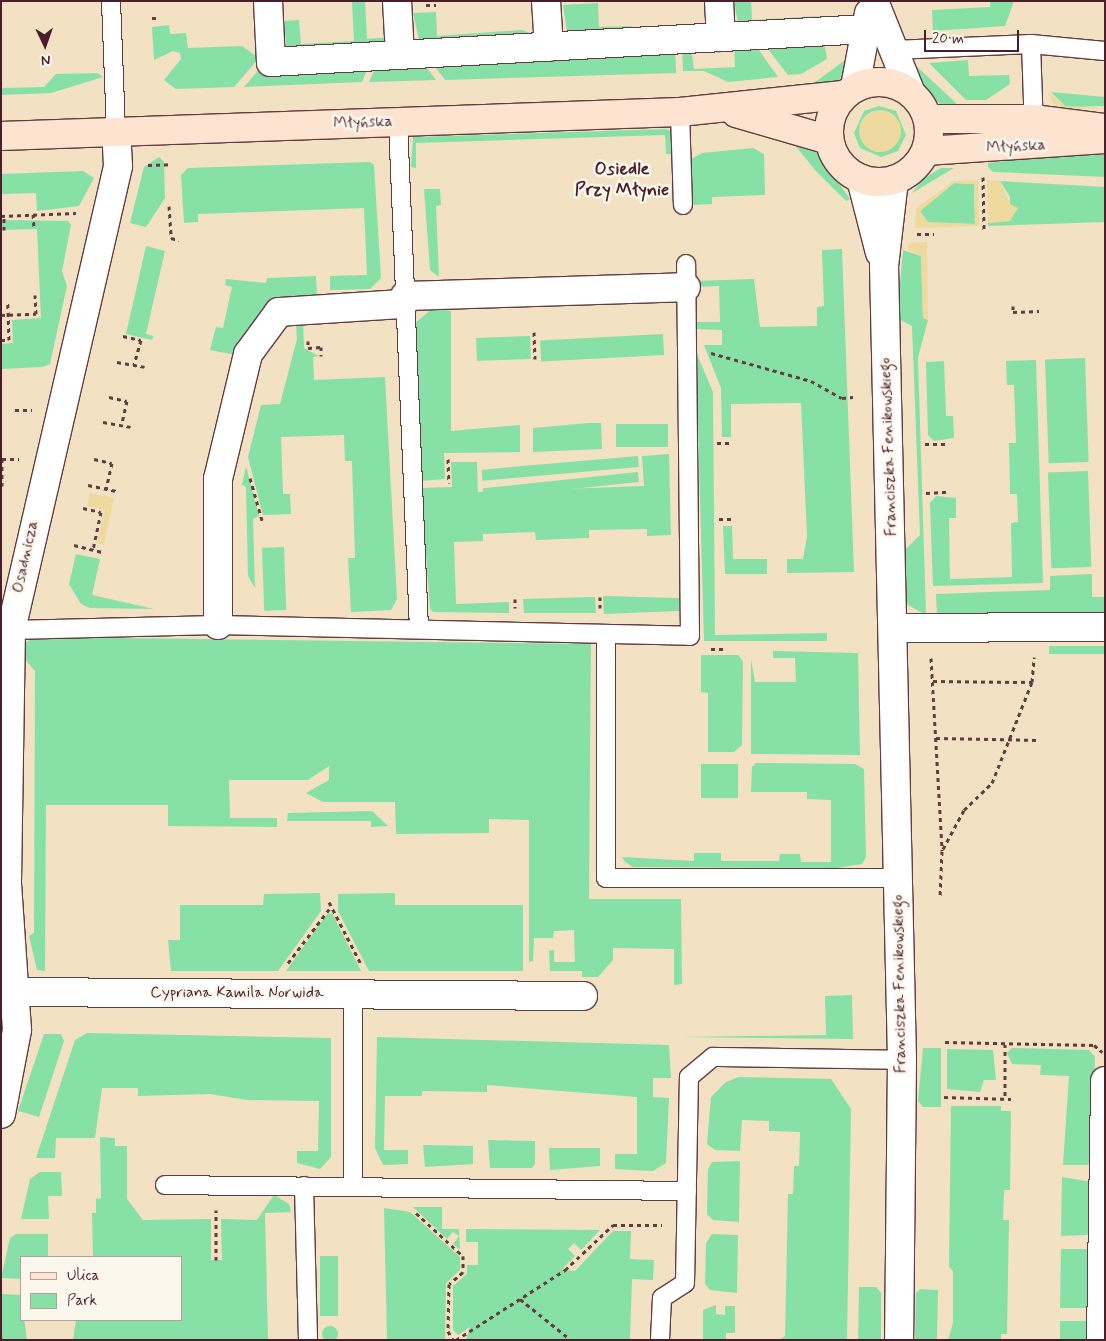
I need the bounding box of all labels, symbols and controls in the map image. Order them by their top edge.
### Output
north arrow [20,20,70,70]
scale bar [926,20,1021,52]
text: 20 m [932,29,964,49]
text: N [41,51,51,69]
street label: Młyńska [333,112,393,134]
street label: Młyńska [986,136,1046,158]
district label: Osiedle Przy Młynie [575,159,669,202]
street label: Franciszka Fenikowskiego [876,359,902,535]
street label: Osadnicza [9,519,43,595]
street label: Franciszka Fenikowskiego [889,896,911,1072]
street label: Cypriana Kamila Norwida [148,983,326,1003]
legend [20,1256,182,1321]
text: Ulica [67,1266,99,1286]
text: Park [67,1291,97,1311]

